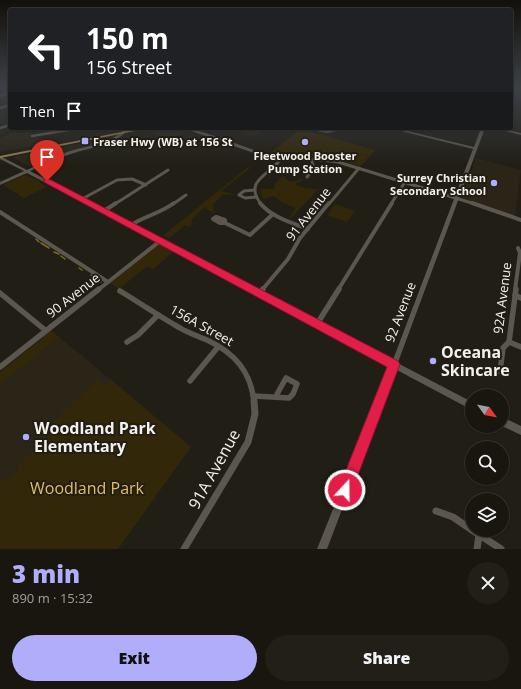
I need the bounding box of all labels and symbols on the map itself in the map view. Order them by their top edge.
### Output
place label: Fraser Hwy (WB) at 156 St [93,134,233,149]
marker: Fraser Hwy (WB) at 156 St [80,136,90,146]
marker: Fleetwood Booster Pump Station [300,137,310,147]
pin [30,140,64,181]
place label: Fleetwood Booster Pump Station [254,148,356,176]
place label: Surrey Christian Secondary School [390,170,486,198]
marker: Surrey Christian Secondary School [489,178,499,188]
street label: 91 Avenue [281,183,335,245]
street label: 92A Avenue [489,261,515,335]
street label: 90 Avenue [42,268,104,322]
street label: 92 Avenue [380,279,420,345]
street label: 156A Street [167,300,237,350]
place label: Oceana Skincare [441,341,510,381]
marker: Oceana Skincare [428,356,438,366]
north arrow [465,389,509,433]
place label: Woodland Park Elementary [34,417,156,457]
street label: 91A Avenue [183,425,245,513]
marker: Woodland Park Elementary [21,432,31,442]
position arrow [324,469,366,511]
park label: Woodland Park [30,477,145,499]

